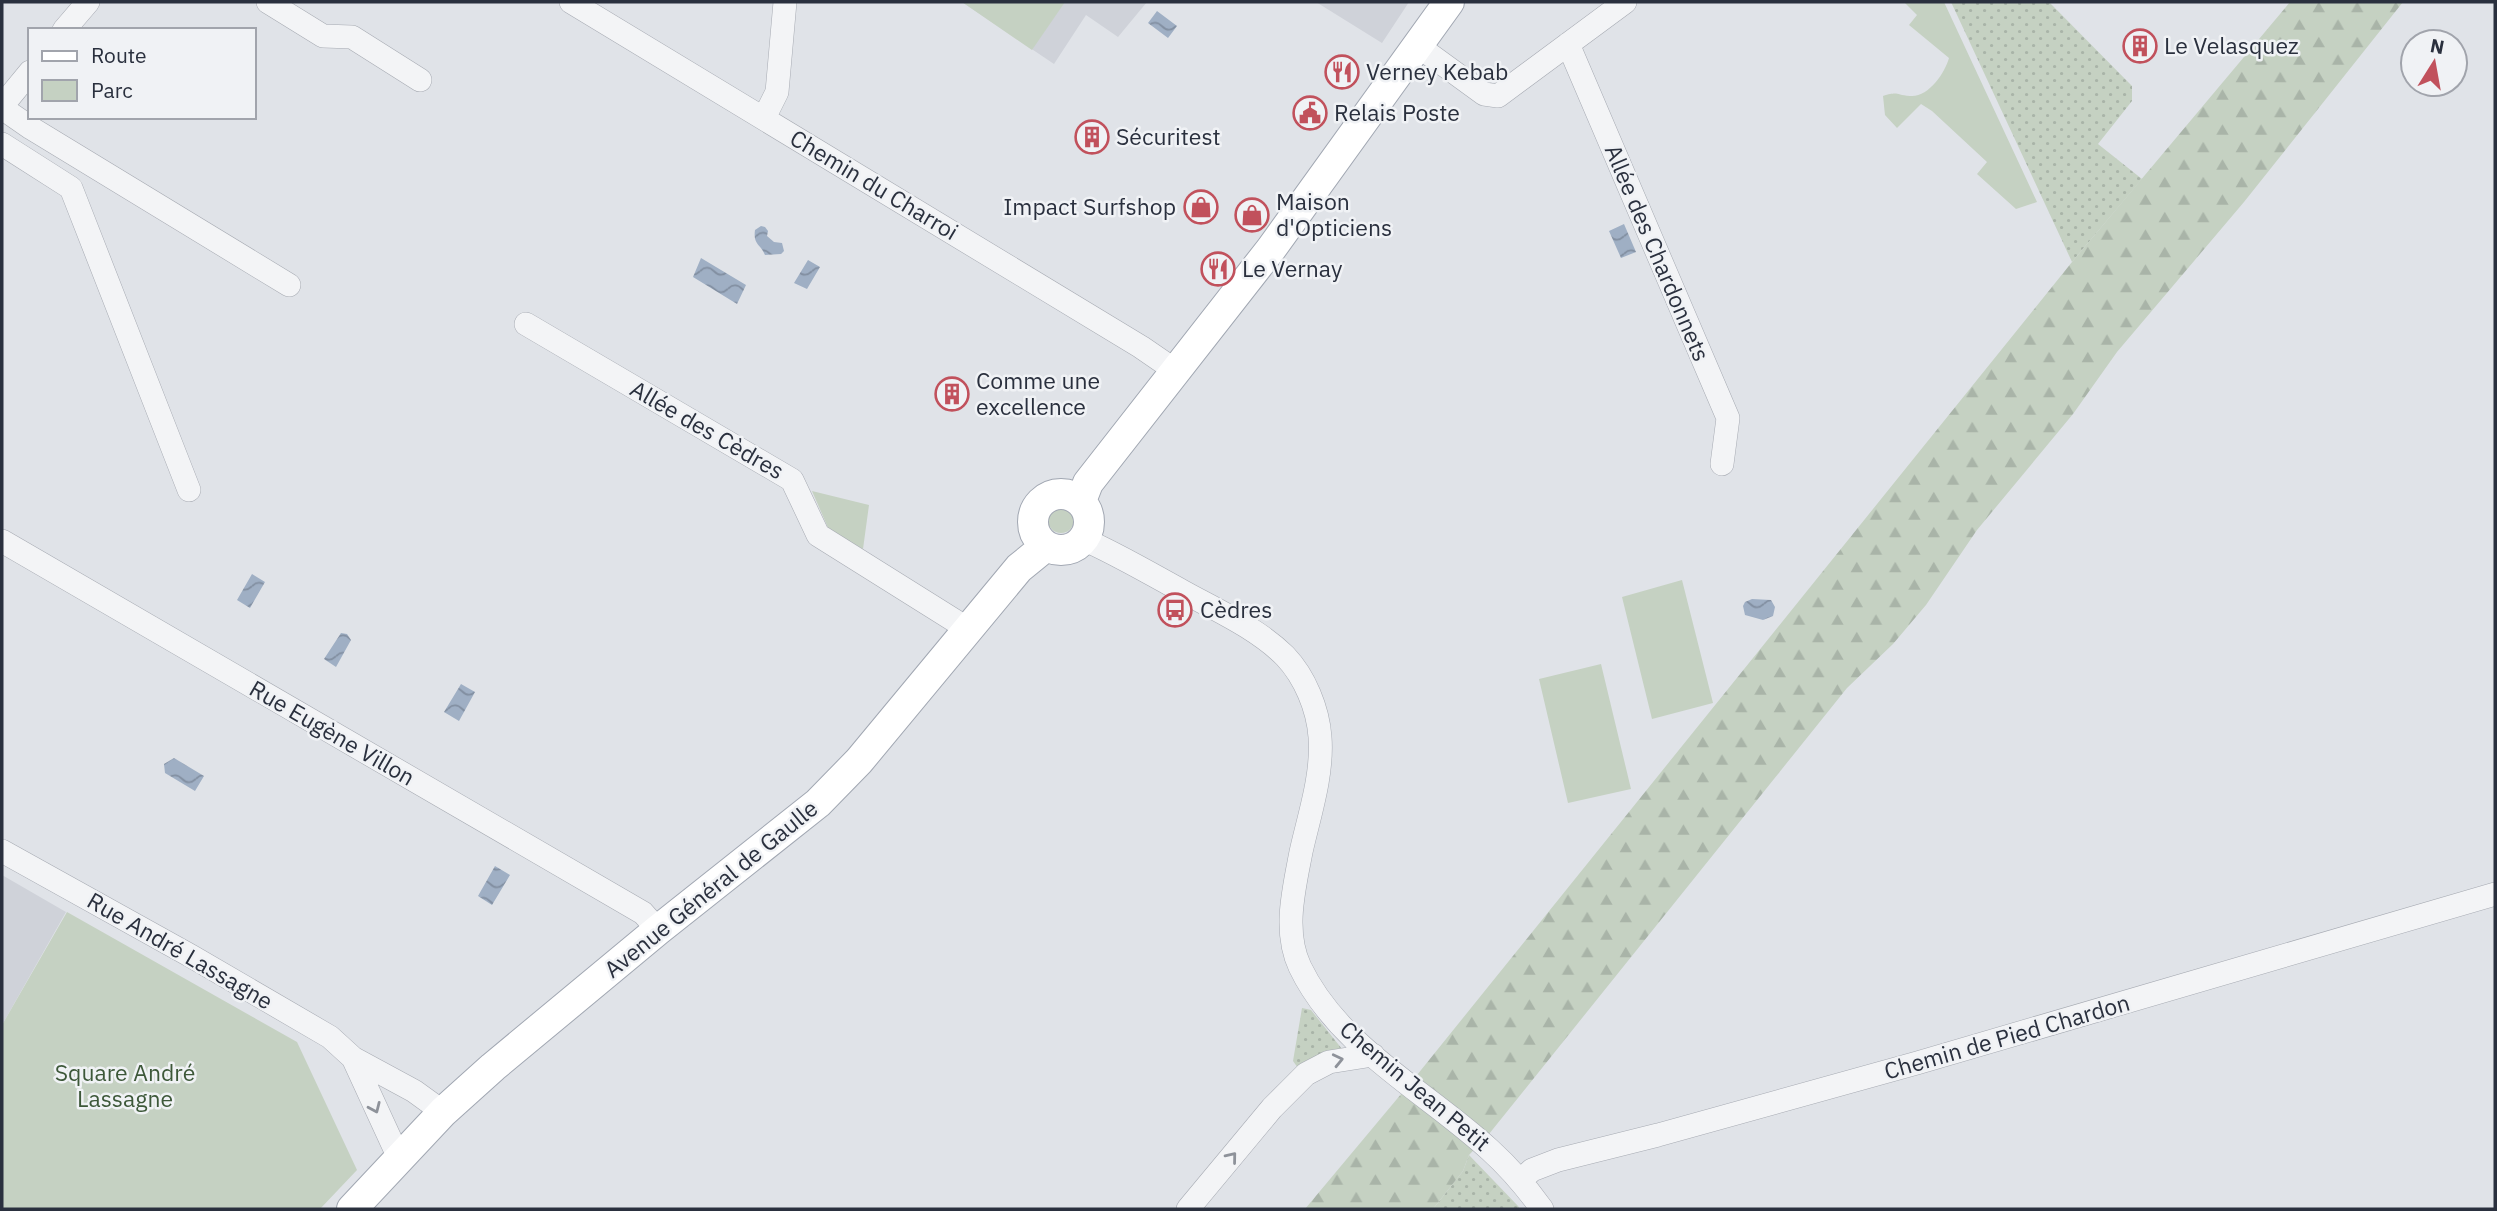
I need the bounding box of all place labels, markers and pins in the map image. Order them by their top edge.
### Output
building icon: Le Velasquez [2121,27,2159,65]
place label: Le Velasquez [2164,30,2299,60]
restaurant icon: Verney Kebab [1323,53,1361,91]
place label: Verney Kebab [1366,56,1508,86]
public building icon: Relais Poste [1291,94,1329,132]
place label: Relais Poste [1334,97,1460,127]
building icon: Sécuritest [1073,118,1111,156]
place label: Sécuritest [1116,121,1221,151]
place label: Maison d'Opticiens [1276,186,1392,242]
shop icon: Impact Surfshop [1182,188,1220,226]
place label: Impact Surfshop [1003,191,1176,221]
shop icon: Maison d'Opticiens [1233,196,1271,234]
restaurant icon: Le Vernay [1199,250,1237,288]
place label: Le Vernay [1242,253,1343,283]
place label: Comme une excellence [976,365,1100,421]
building icon: Comme une excellence [933,375,971,413]
bus stop icon: Cèdres [1156,591,1194,629]
place label: Cèdres [1200,594,1272,624]

